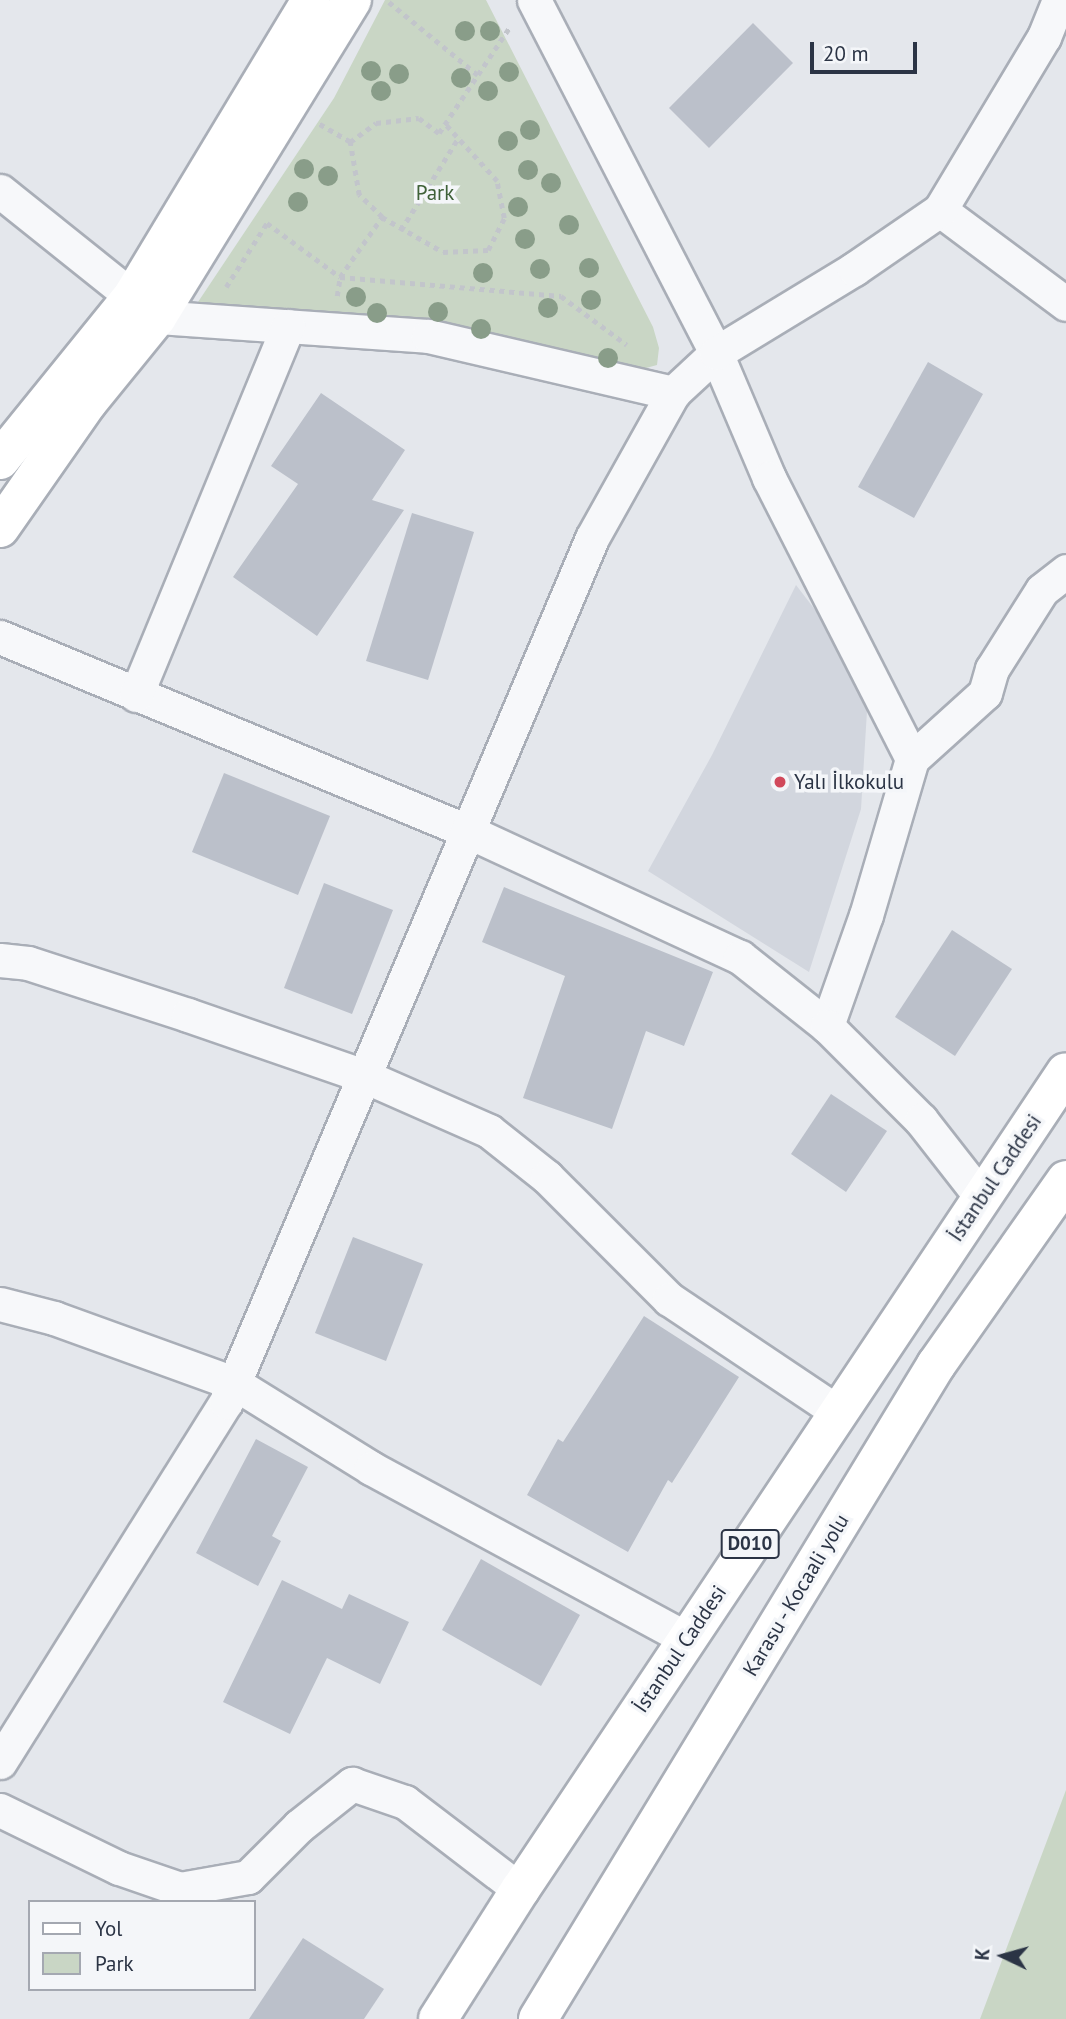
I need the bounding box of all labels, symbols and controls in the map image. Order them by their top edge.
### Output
scale bar [814,28,921,72]
text: 20 m [823,40,869,67]
park label: Park [416,180,454,206]
place label: Yalı İlkokulu [794,769,904,795]
marker: Yalı İlkokulu [772,774,788,790]
street label: İstanbul Caddesi [943,1110,1047,1246]
street label: Karasu - Kocaali yolu [737,1508,855,1682]
road number: D010 [720,1528,780,1560]
street label: İstanbul Caddesi [628,1581,732,1717]
legend [28,1900,256,1991]
text: Yol [95,1915,122,1942]
north arrow [968,1921,1038,1991]
text: K [970,1947,995,1961]
text: Park [95,1950,134,1977]

